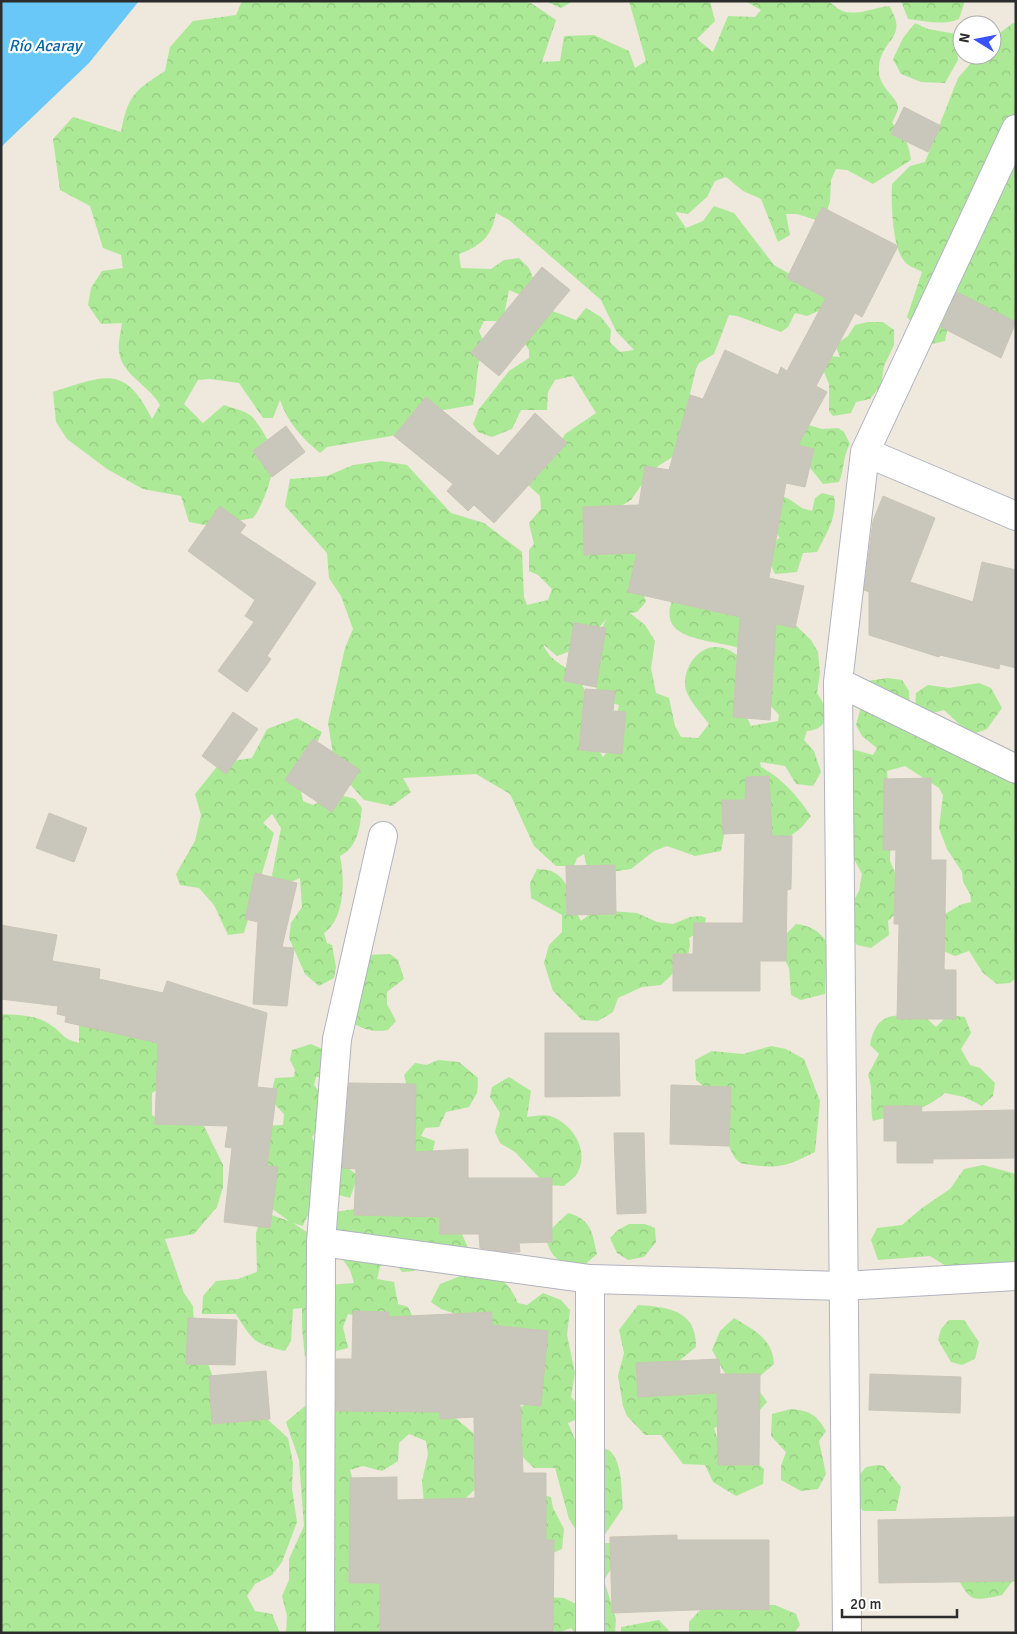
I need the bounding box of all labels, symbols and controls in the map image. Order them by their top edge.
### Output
north arrow [952,15,1002,65]
text: N [955,32,974,44]
water label: Río Acaray [9,36,84,56]
scale bar [842,1586,957,1618]
text: 20 m [850,1595,881,1613]

